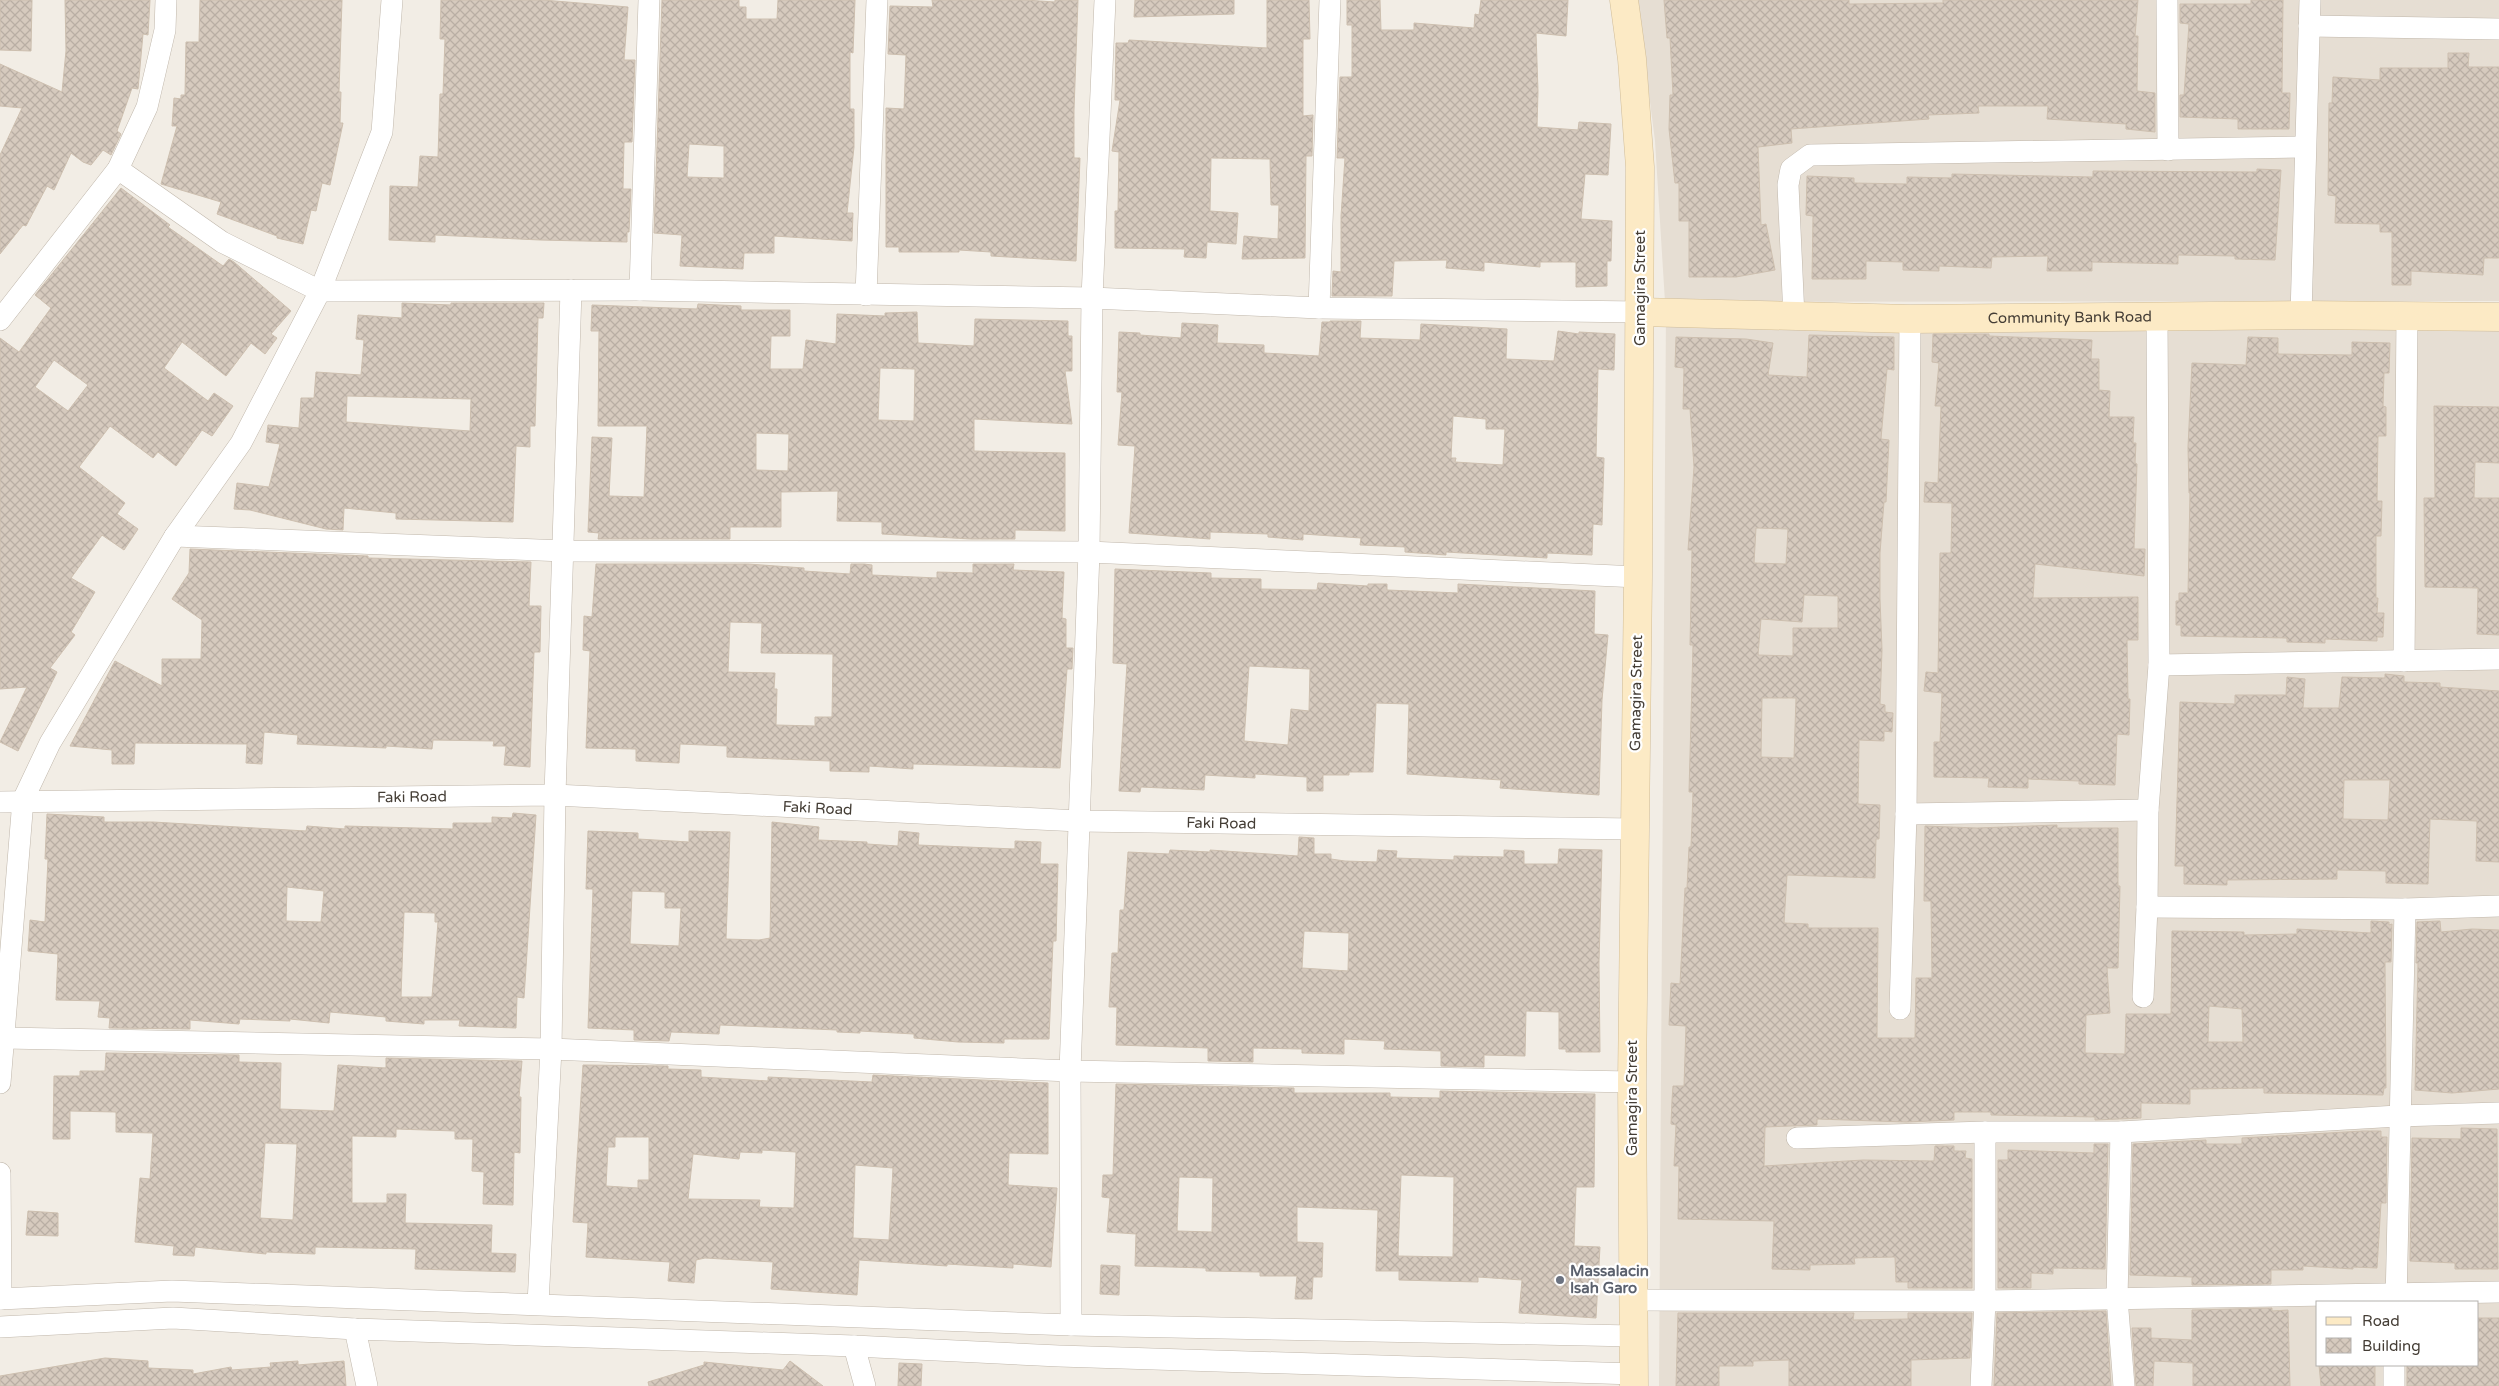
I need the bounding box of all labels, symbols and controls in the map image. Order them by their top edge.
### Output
street label: Gamagira Street [1631,230,1649,346]
street label: Community Bank Road [1988,308,2152,327]
street label: Gamagira Street [1626,635,1646,751]
street label: Faki Road [377,787,447,806]
street label: Faki Road [782,797,853,819]
street label: Faki Road [1186,814,1256,833]
street label: Gamagira Street [1623,1040,1641,1156]
place label: Massalacin Isah Garo [1570,1262,1649,1297]
marker: Massalacin Isah Garo [1554,1274,1566,1286]
legend [2316,1301,2479,1366]
text: Road [2362,1312,2400,1330]
text: Building [2362,1337,2421,1355]

